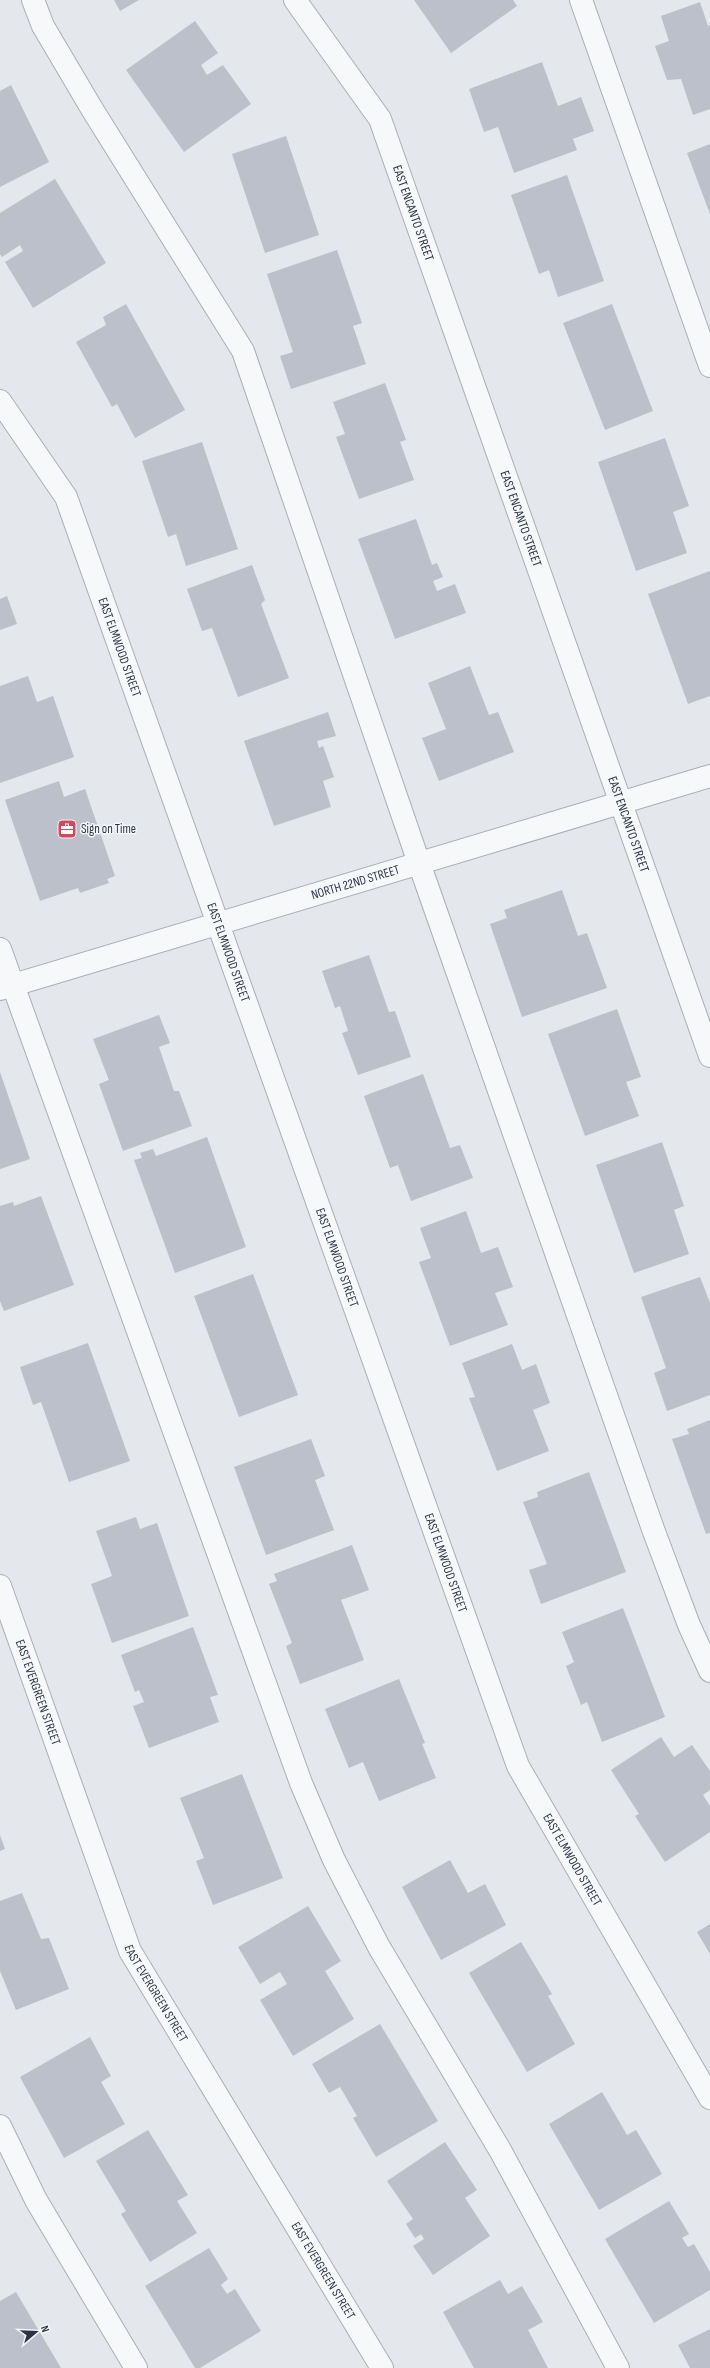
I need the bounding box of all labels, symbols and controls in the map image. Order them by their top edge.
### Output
street label: EAST ENCANTO STREET [389,163,437,263]
street label: EAST ENCANTO STREET [497,469,545,569]
street label: EAST ELMWOOD STREET [95,596,145,699]
street label: EAST ENCANTO STREET [604,774,653,874]
office icon: Sign on Time [56,818,78,840]
place label: Sign on Time [81,821,136,837]
street label: NORTH 22ND STREET [309,862,401,903]
street label: EAST ELMWOOD STREET [203,901,253,1004]
street label: EAST ELMWOOD STREET [312,1206,362,1309]
street label: EAST ELMWOOD STREET [421,1511,471,1615]
street label: EAST EVERGREEN STREET [12,1638,64,1747]
street label: EAST ELMWOOD STREET [539,1811,605,1909]
street label: EAST EVERGREEN STREET [120,1943,191,2045]
street label: EAST EVERGREEN STREET [288,2219,359,2322]
north arrow [16,2312,56,2352]
text: N [38,2324,52,2334]

